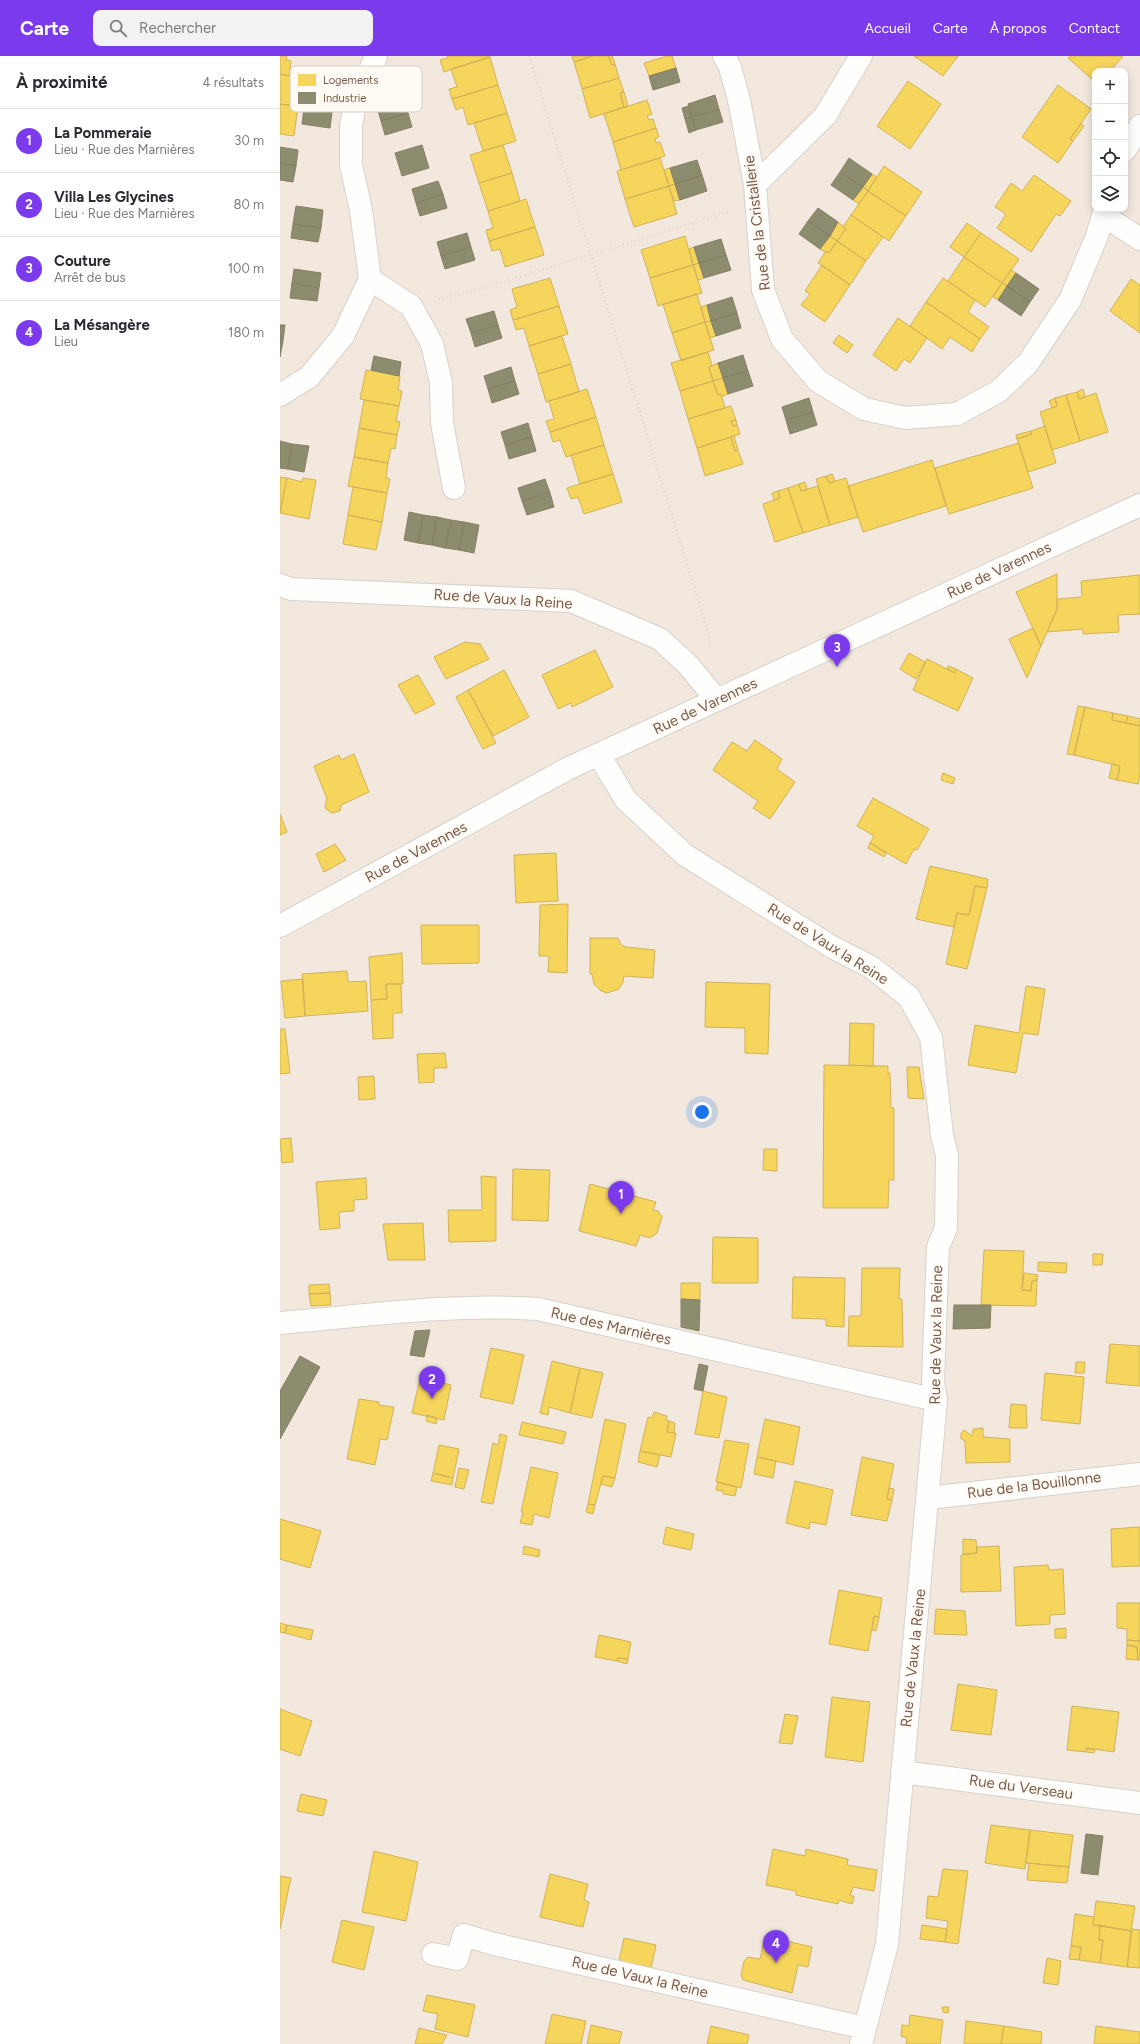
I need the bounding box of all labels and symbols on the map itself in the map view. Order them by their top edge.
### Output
legend [290,66,422,112]
text: Logements [323,74,378,87]
text: Industrie [323,92,366,105]
street label: Rue de la Cristallerie [740,154,774,292]
street label: Rue de Varennes [944,538,1054,602]
street label: Rue de Vaux la Reine [433,585,573,613]
pin: 3 [824,634,850,667]
street label: Rue de Varennes [650,674,760,738]
street label: Rue de Varennes [362,818,470,886]
street label: Rue de Vaux la Reine [764,899,892,989]
your location [692,1102,712,1122]
pin: 1 [608,1181,634,1214]
street label: Rue de Vaux la Reine [926,1265,946,1405]
street label: Rue des Marnières [549,1303,673,1349]
pin: 2 [419,1366,445,1399]
street label: Rue de la Bouillonne [966,1468,1102,1502]
street label: Rue de Vaux la Reine [897,1588,929,1728]
street label: Rue du Verseau [968,1771,1074,1803]
pin: 4 [763,1930,789,1963]
street label: Rue de Vaux la Reine [570,1953,710,2001]

